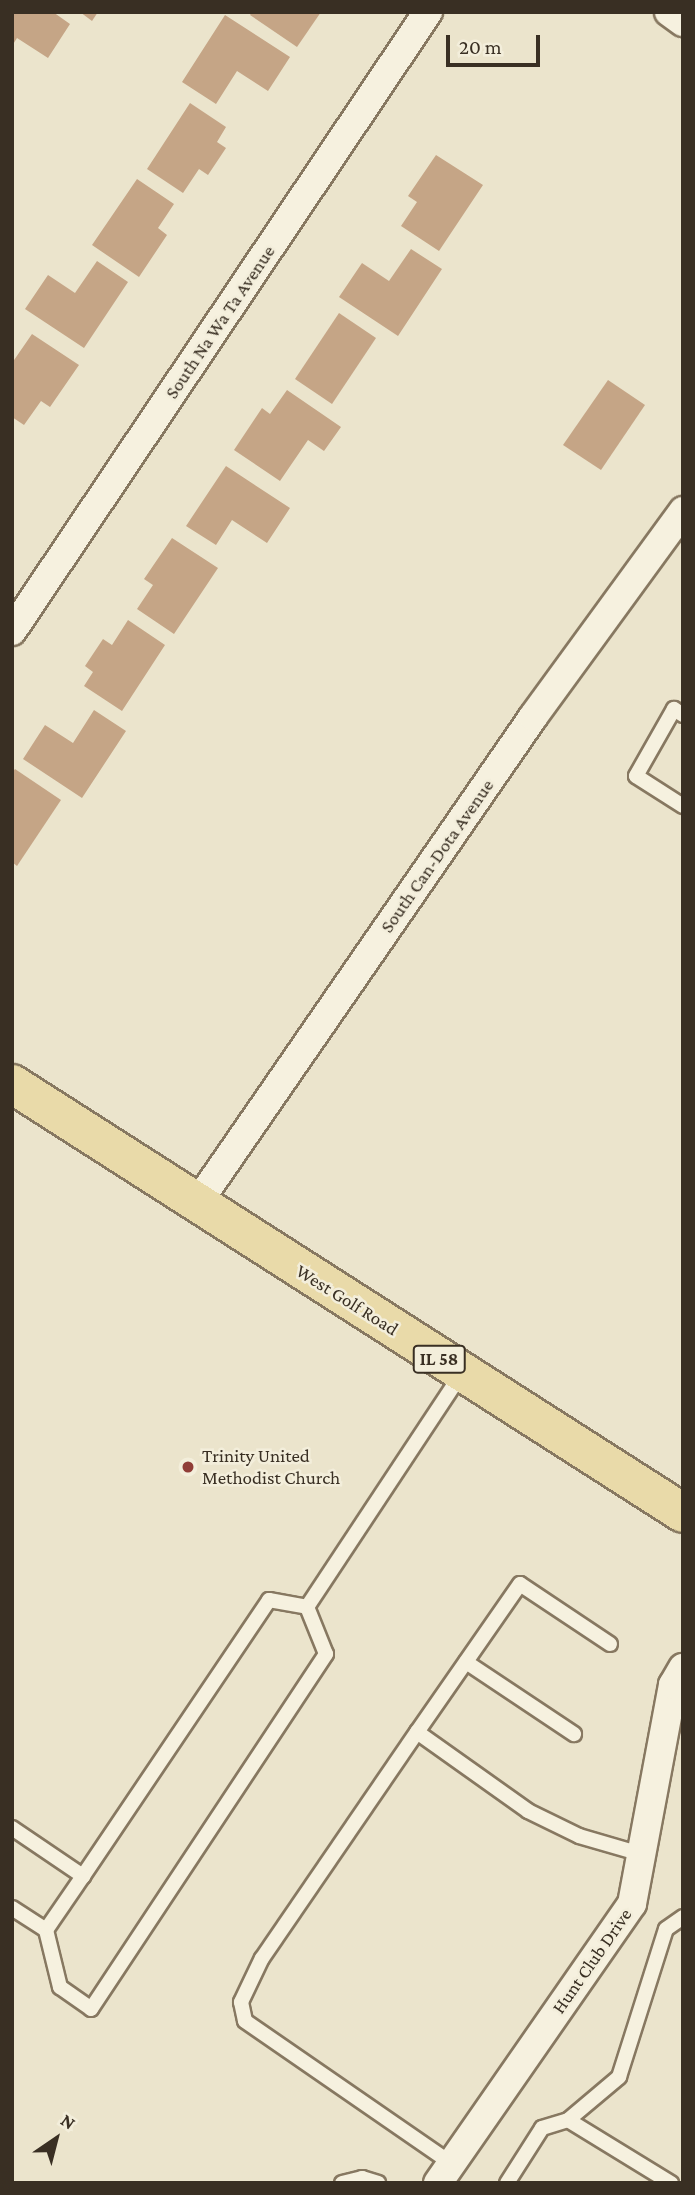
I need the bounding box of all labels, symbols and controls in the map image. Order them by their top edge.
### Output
scale bar [450,21,544,65]
text: 20 m [459,35,502,59]
street label: South Na Wa Ta Avenue [160,241,280,403]
street label: South Can-Dota Avenue [375,775,499,937]
street label: West Golf Road [292,1259,402,1341]
road number: IL 58 [411,1344,467,1374]
place label: Trinity United Methodist Church [202,1445,340,1489]
marker: Trinity United Methodist Church [180,1459,196,1475]
street label: Hunt Club Drive [547,1904,637,2018]
north arrow [21,2104,91,2174]
text: N [57,2109,80,2134]

